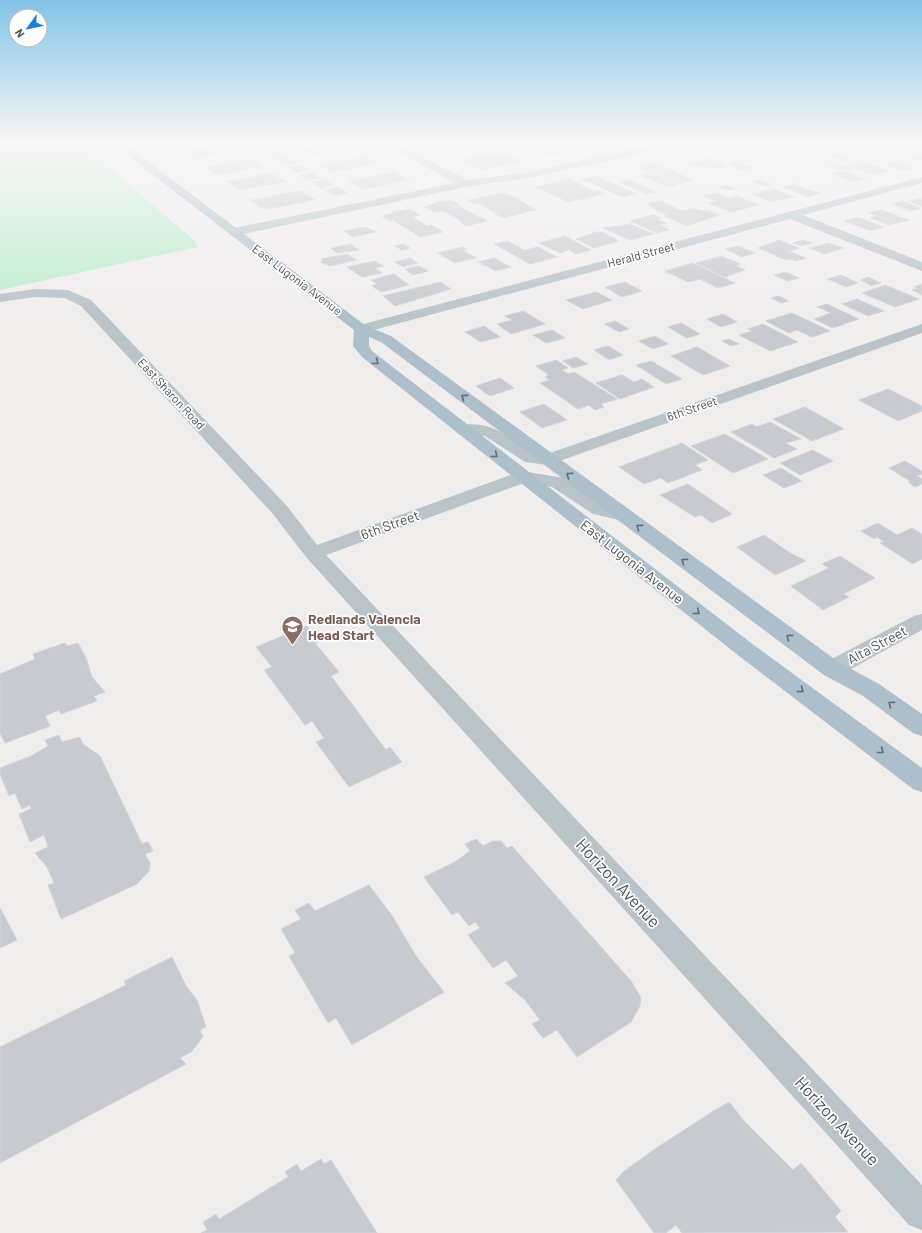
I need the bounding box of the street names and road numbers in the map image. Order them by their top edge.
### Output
street label: Herald Street [606,238,676,270]
street label: East Lugonia Avenue [250,241,345,317]
street label: East Sharon Road [135,355,208,432]
street label: 6th Street [665,393,719,423]
street label: 6th Street [358,506,421,543]
street label: East Lugonia Avenue [577,516,687,607]
street label: Alta Street [844,622,909,667]
street label: Horizon Avenue [572,834,665,931]
street label: Horizon Avenue [791,1072,884,1169]

